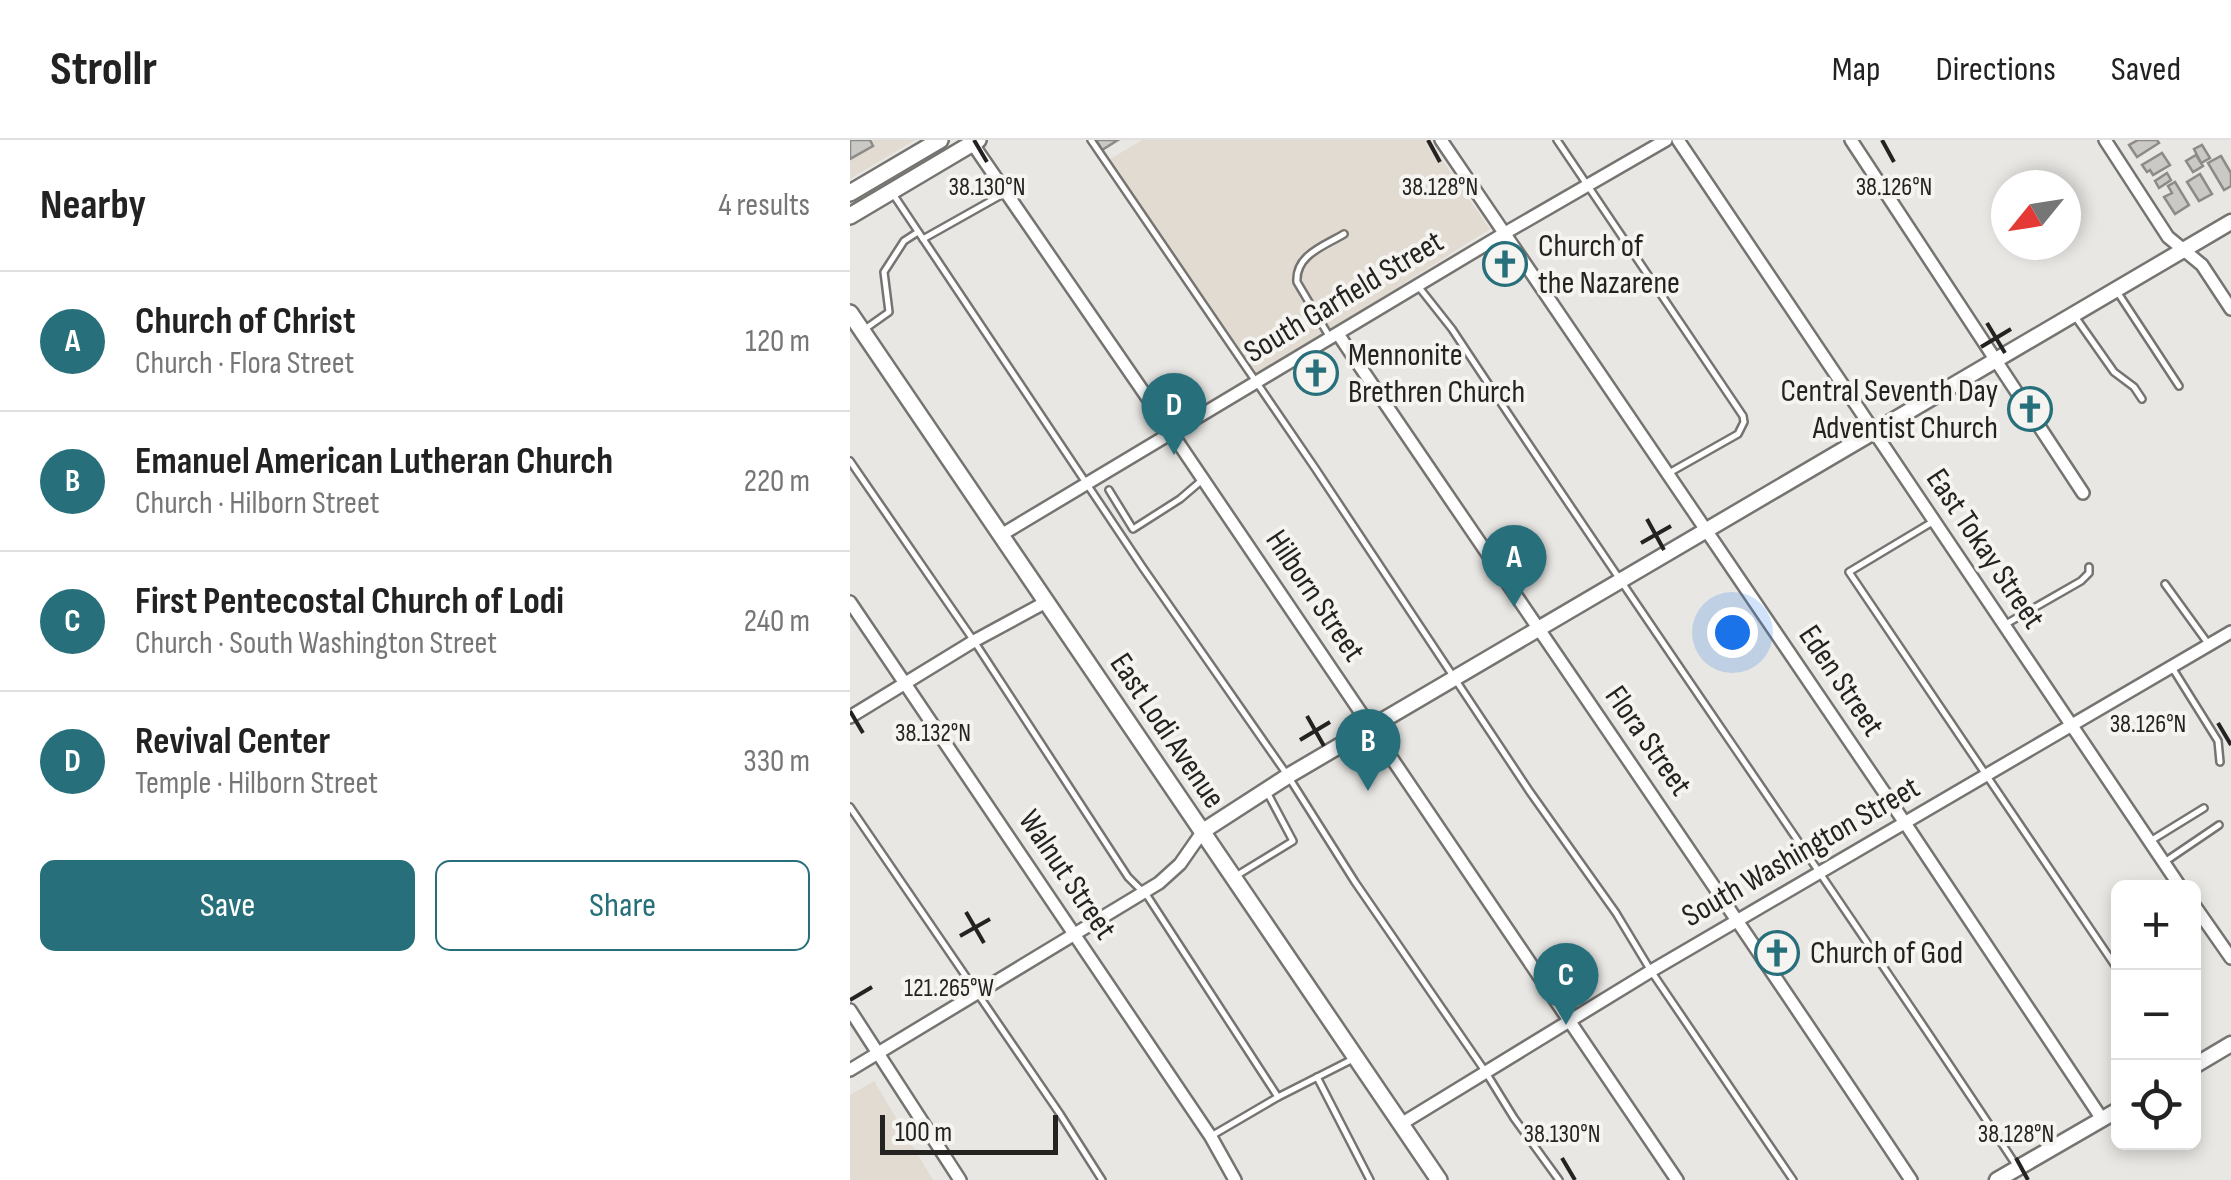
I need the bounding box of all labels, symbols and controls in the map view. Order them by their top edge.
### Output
text: Strollr [50,41,157,98]
text: Map [1832,48,1881,91]
text: Directions [1936,48,2056,91]
text: Saved [2111,48,2181,91]
north arrow [1991,170,2081,260]
text: 38.130°N [949,172,1025,203]
text: 38.128°N [1402,172,1478,203]
text: 38.126°N [1856,172,1932,203]
text: Nearby [40,180,146,231]
text: 4 results [718,186,810,225]
street label: South Garfield Street [1237,222,1451,372]
place label: Church of the Nazarene [1538,227,1680,303]
church icon: Church of the Nazarene [1482,241,1528,287]
text: Church of Christ [135,299,355,344]
text: A [65,322,80,361]
text: 120 m [745,322,810,361]
place label: Mennonite Brethren Church [1348,336,1525,412]
text: Church · Flora Street [135,344,354,383]
church icon: Mennonite Brethren Church [1293,350,1339,396]
pin: D [1142,372,1206,455]
place label: Central Seventh Day Adventist Church [1780,372,1998,448]
church icon: Central Seventh Day Adventist Church [2007,386,2053,432]
text: Emanuel American Lutheran Church [135,439,613,484]
street label: East Tokay Street [1917,461,2053,637]
text: B [65,462,80,501]
text: 220 m [744,462,810,501]
text: Church · Hilborn Street [135,484,380,523]
street label: Hilborn Street [1257,523,1373,669]
pin: A [1482,524,1546,607]
text: First Pentecostal Church of Lodi [135,579,564,624]
text: C [64,602,81,641]
text: 240 m [744,602,810,641]
your location [1707,607,1758,658]
street label: Eden Street [1790,618,1892,744]
text: Church · South Washington Street [135,624,497,663]
street label: East Lodi Avenue [1101,646,1233,816]
street label: Flora Street [1596,679,1700,803]
pin: B [1336,708,1400,791]
text: 38.126°N [2110,709,2186,740]
text: 38.132°N [895,718,971,749]
text: Revival Center [135,719,330,764]
text: D [64,742,81,781]
text: 330 m [743,742,810,781]
text: Temple · Hilborn Street [135,764,378,803]
street label: South Washington Street [1675,768,1927,936]
street label: Walnut Street [1010,803,1124,947]
button: Save [40,860,415,951]
button: Share [435,860,810,951]
map controls [2111,880,2201,1150]
button: + [2111,880,2201,970]
church icon: Church of God [1754,930,1800,976]
place label: Church of God [1810,934,1963,973]
pin: C [1534,942,1598,1025]
button: − [2111,970,2201,1060]
text: 121.265°W [904,973,994,1004]
button: locate [2111,1060,2201,1150]
scale bar [880,1110,1058,1154]
text: 100 m [895,1116,952,1149]
text: 38.130°N [1524,1119,1600,1150]
text: 38.128°N [1978,1119,2054,1150]

